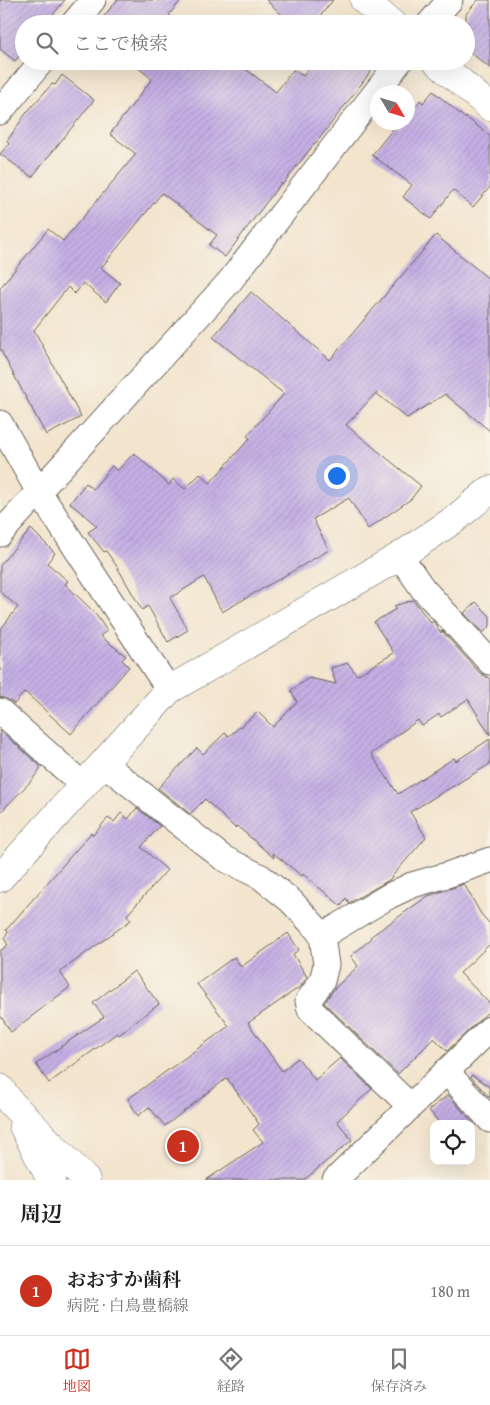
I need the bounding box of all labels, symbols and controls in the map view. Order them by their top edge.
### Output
search box [15,15,475,70]
icon: search [33,29,61,57]
text: ここで検索 [73,29,168,57]
north arrow [370,85,415,130]
your location [324,463,350,489]
map controls [430,1120,475,1165]
button: locate [430,1120,475,1165]
pin: 1 [167,1127,199,1165]
text: 周辺 [20,1198,62,1229]
text: おおすか歯科 [67,1265,181,1293]
text: 1 [32,1279,40,1303]
text: 180 m [430,1279,470,1303]
text: 病院 · 白鳥豊橋線 [67,1293,189,1317]
tab: 地図 [63,1345,91,1396]
tab: 経路 [217,1345,245,1396]
tab: 保存済み [371,1345,427,1396]

